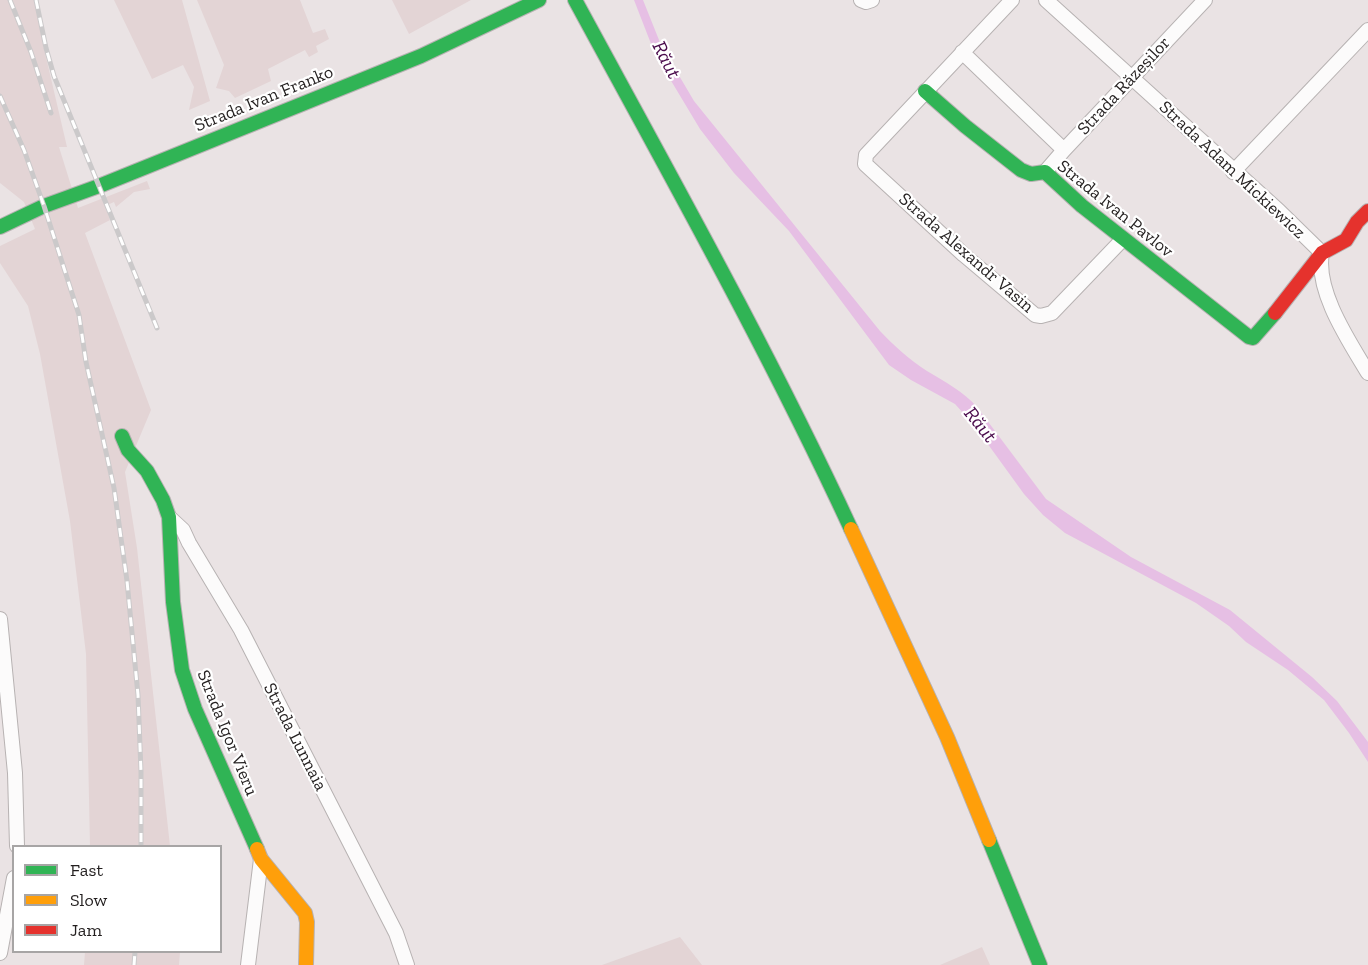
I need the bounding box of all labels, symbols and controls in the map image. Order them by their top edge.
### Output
street label: Strada Răzeșilor [1073,32,1175,140]
water label: Răut [646,37,686,83]
street label: Strada Ivan Franko [192,61,336,137]
street label: Strada Adam Mickiewicz [1154,97,1310,243]
street label: Strada Ivan Pavlov [1053,156,1177,262]
street label: Strada Alexandr Vasin [894,188,1038,318]
water label: Răut [958,402,1002,448]
street label: Strada Igor Vieru [192,667,262,799]
street label: Strada Lunnaia [259,680,331,794]
legend [12,845,222,953]
text: Fast [70,859,103,881]
text: Slow [70,889,107,911]
text: Jam [70,919,102,941]

